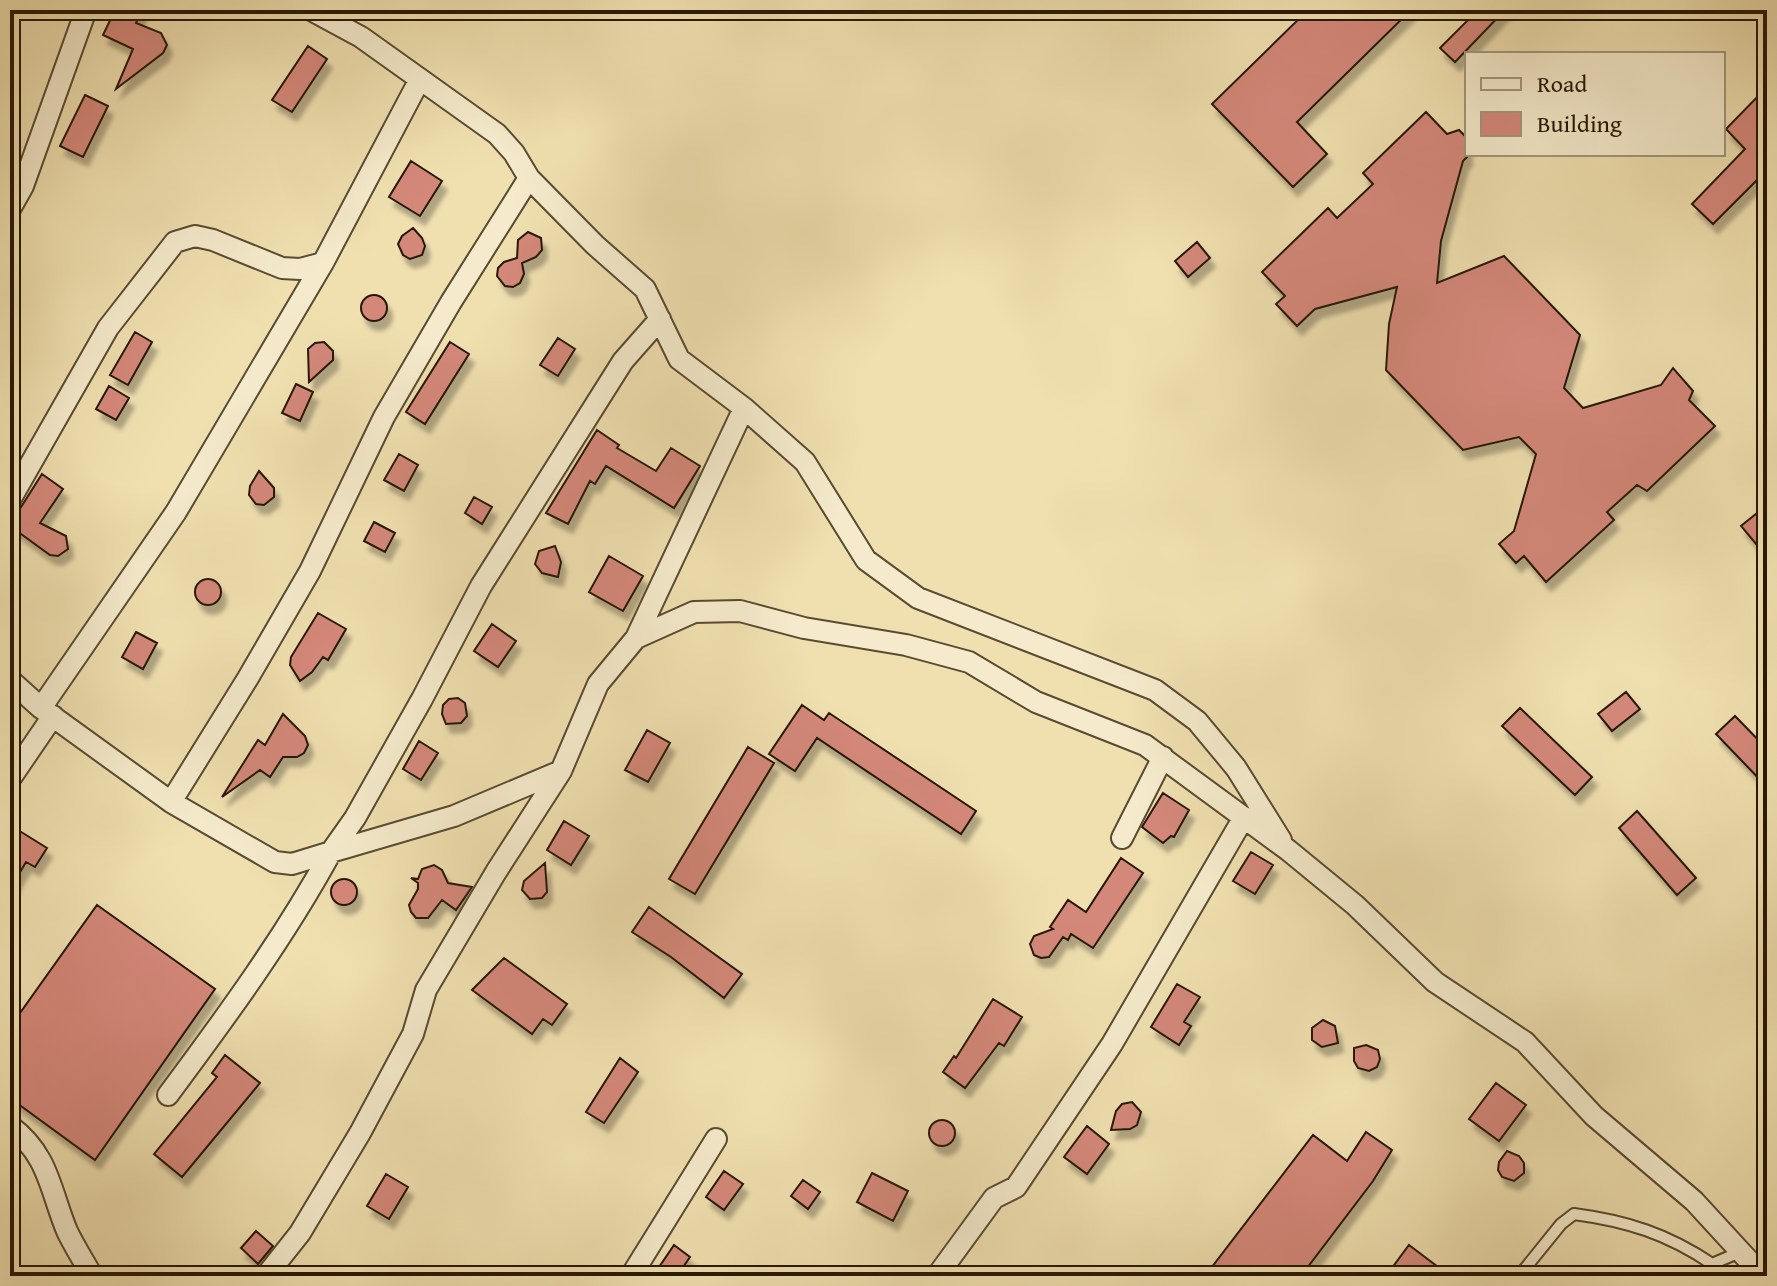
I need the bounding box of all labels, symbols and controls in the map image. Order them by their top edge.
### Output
legend [1465,52,1725,156]
text: Road [1537,66,1587,101]
text: Building [1537,106,1622,141]

